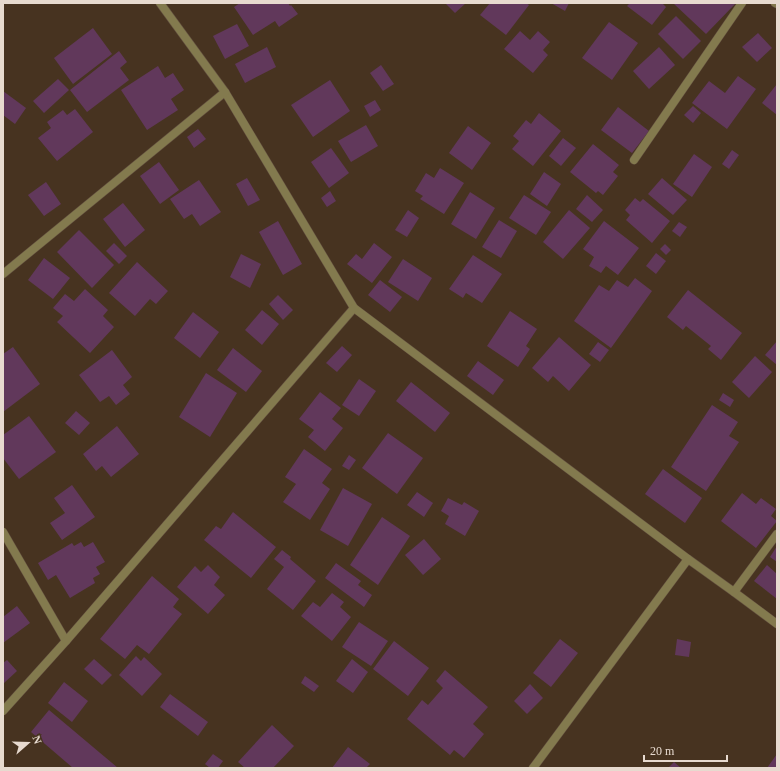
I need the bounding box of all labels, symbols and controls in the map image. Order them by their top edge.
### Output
north arrow [8,723,48,763]
text: N [30,734,44,745]
scale bar [644,737,727,763]
text: 20 m [650,744,675,758]

